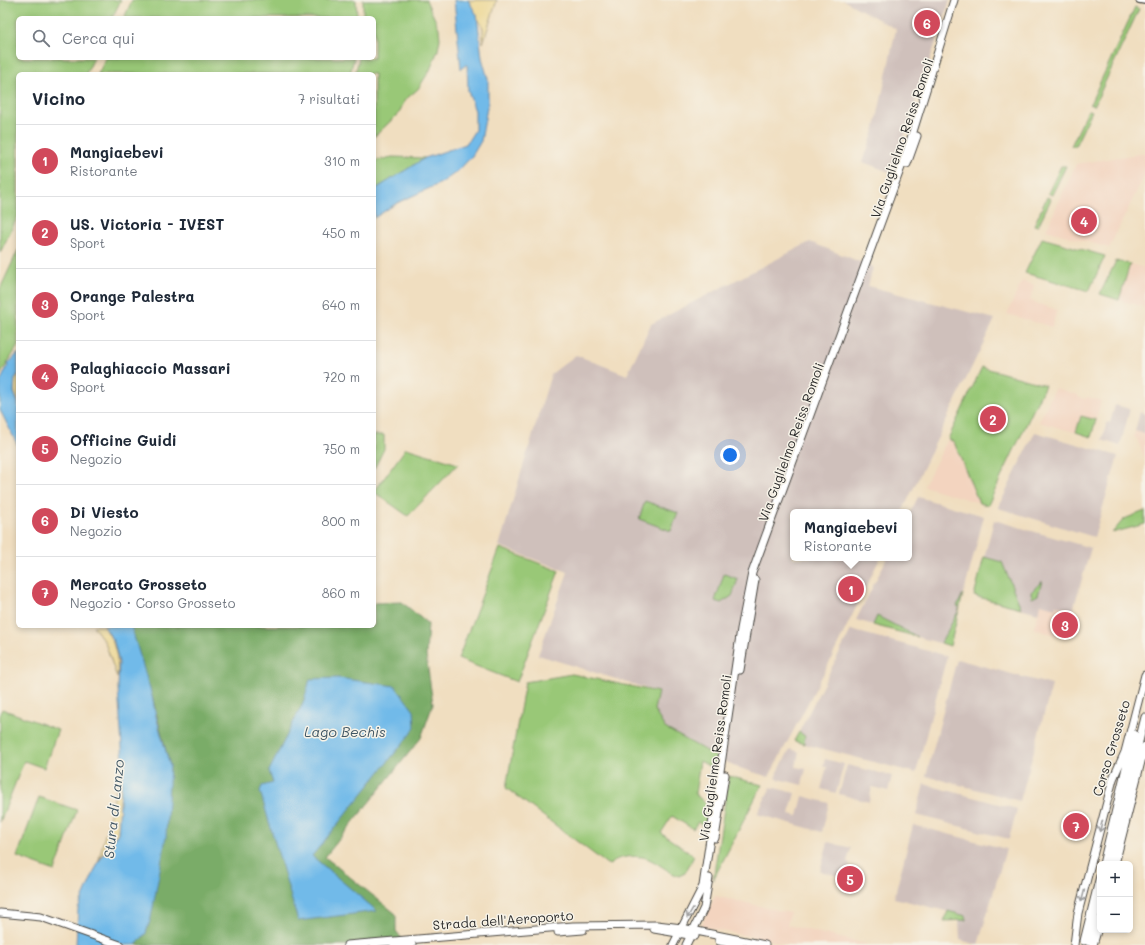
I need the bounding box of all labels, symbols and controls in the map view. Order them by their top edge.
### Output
pin: 6 [914,8,940,38]
search box [16,16,376,60]
icon: search [30,27,52,49]
text: Cerca qui [62,28,135,48]
street label: Via Guglielmo Reiss Romoli [866,56,937,220]
text: Vicino [32,87,85,109]
text: 7 risultati [298,90,360,107]
text: Mangiaebevi [70,142,164,162]
text: 1 [42,152,48,169]
text: 310 m [324,152,360,169]
text: Ristorante [70,162,138,179]
pin: 4 [1071,206,1097,236]
text: US. Victoria - IVEST [70,214,224,234]
text: 2 [41,224,49,241]
text: 450 m [322,224,360,241]
text: Sport [70,234,105,251]
text: Orange Palestra [70,286,195,306]
text: 3 [41,296,49,313]
text: 640 m [322,296,360,313]
text: Sport [70,306,105,323]
text: Palaghiaccio Massari [70,358,231,378]
street label: Via Guglielmo Reiss Romoli [754,360,827,524]
text: 4 [41,368,49,385]
text: 720 m [323,368,360,385]
text: Sport [70,378,105,395]
pin: 2 [980,404,1006,434]
text: Officine Guidi [70,430,177,450]
text: 5 [41,440,49,457]
text: 750 m [323,440,360,457]
your location [720,445,740,465]
text: Negozio [70,450,122,467]
text: Di Viesto [70,502,139,522]
popup [790,509,912,561]
text: 6 [41,512,49,529]
text: 800 m [322,512,360,529]
text: Mangiaebevi [804,517,898,537]
text: Negozio [70,522,122,539]
text: Ristorante [804,537,872,554]
text: Mercato Grosseto [70,574,207,594]
pin: 1 [838,574,864,604]
text: 7 [41,584,49,601]
text: 860 m [322,584,360,601]
text: Negozio · Corso Grosseto [70,594,235,611]
pin: 3 [1052,610,1078,640]
street label: Via Guglielmo Reiss Romoli [694,673,735,842]
street label: Corso Grosseto [1088,697,1133,798]
water label: Lago Bechis [304,722,386,741]
water label: Stura di Lanzo [99,758,128,859]
pin: 7 [1063,811,1089,841]
one-way arrow [1097,819,1104,832]
map controls [1097,861,1133,933]
button: + [1097,861,1133,897]
pin: 5 [837,864,863,894]
one-way arrow [1079,889,1086,902]
button: − [1097,897,1133,933]
street label: Strada dell'Aeroporto [432,906,574,933]
one-way arrow [685,907,693,919]

